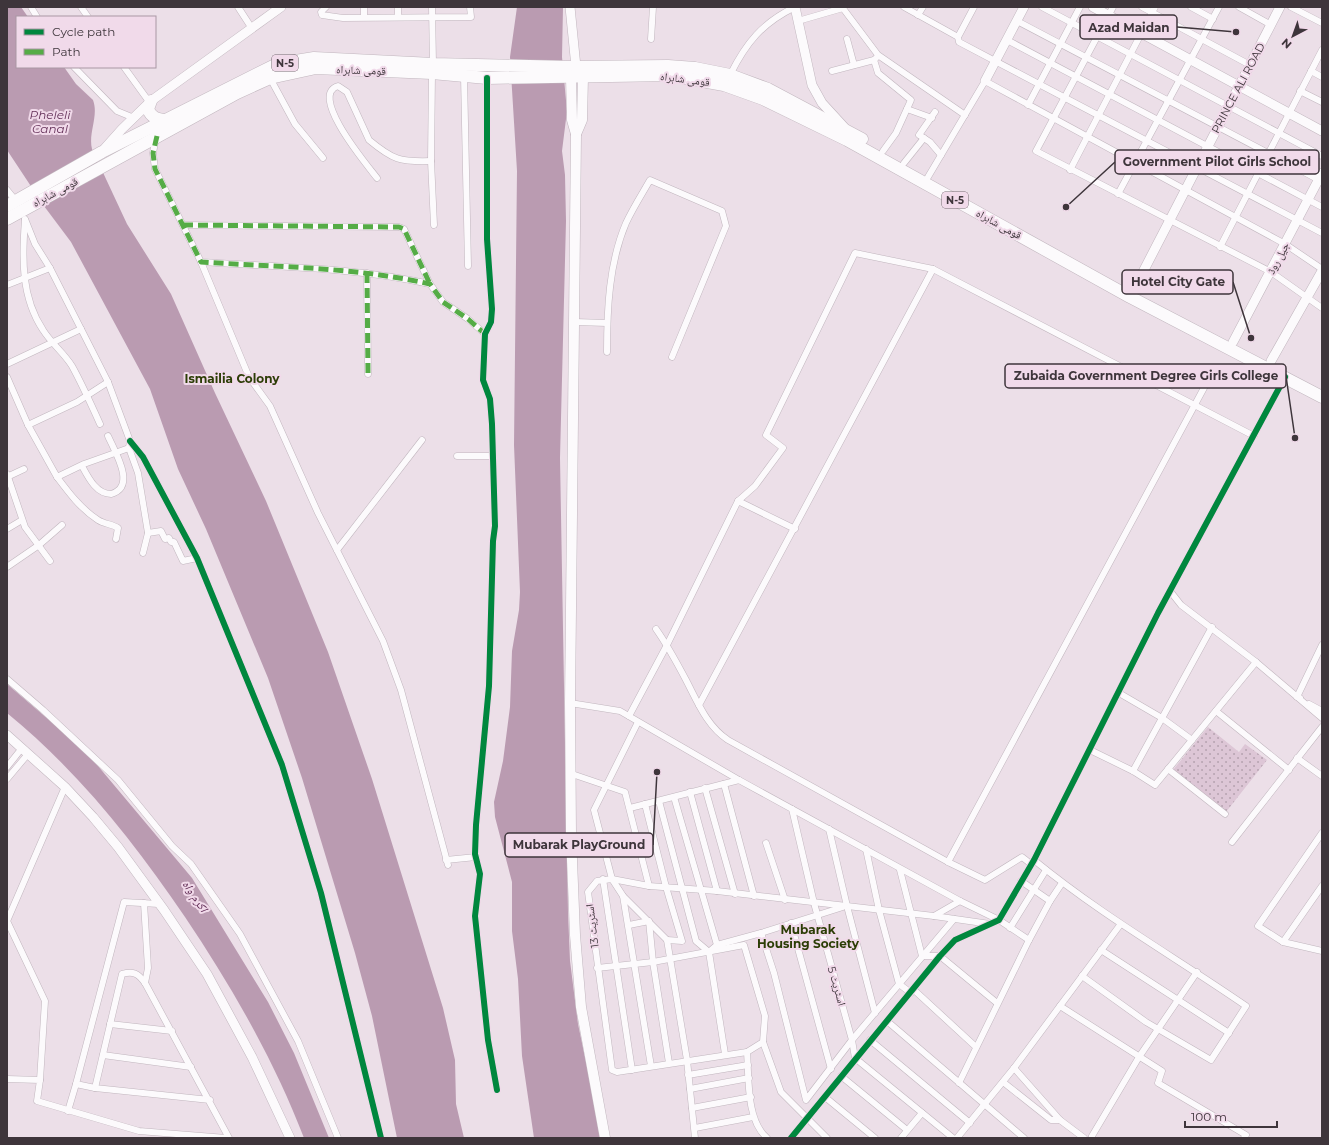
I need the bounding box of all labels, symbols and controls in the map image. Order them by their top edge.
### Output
callout: Azad Maidan [1080,15,1177,39]
legend [16,16,156,68]
north arrow [1273,16,1313,56]
text: Azad Maidan [1087,20,1170,35]
text: Cycle path [52,24,115,39]
text: N [1278,35,1294,52]
street label: PRINCE ALI ROAD [1208,40,1268,136]
text: Path [52,44,81,59]
road number: N-5 [272,55,298,71]
street label: قومی شاہراہ [336,62,387,78]
street label: قومی شاہراہ [659,69,711,89]
water label: Pheleli Canal [30,107,71,136]
callout: Government Pilot Girls School [1115,150,1319,174]
text: Government Pilot Girls School [1123,154,1311,169]
street label: قومی شاہراہ [30,174,81,210]
road number: N-5 [942,192,968,208]
street label: قومی شاہراہ [974,206,1025,242]
street label: جیل روڈ [1264,240,1292,276]
callout: Hotel City Gate [1122,270,1233,294]
text: Hotel City Gate [1131,274,1226,289]
callout: Zubaida Government Degree Girls College [1005,364,1286,388]
text: Zubaida Government Degree Girls College [1014,368,1279,383]
district label: Ismailia Colony [184,371,280,386]
callout: Mubarak PlayGround [505,833,653,857]
text: Mubarak PlayGround [513,837,645,852]
water label: اکرم واہ [179,877,212,916]
street label: اسٹریٹ 13 [582,903,602,949]
district label: Mubarak Housing Society [757,922,860,951]
street label: اسٹریٹ 5 [825,965,849,1007]
scale bar [1185,1103,1277,1129]
text: 100 m [1191,1109,1227,1124]

